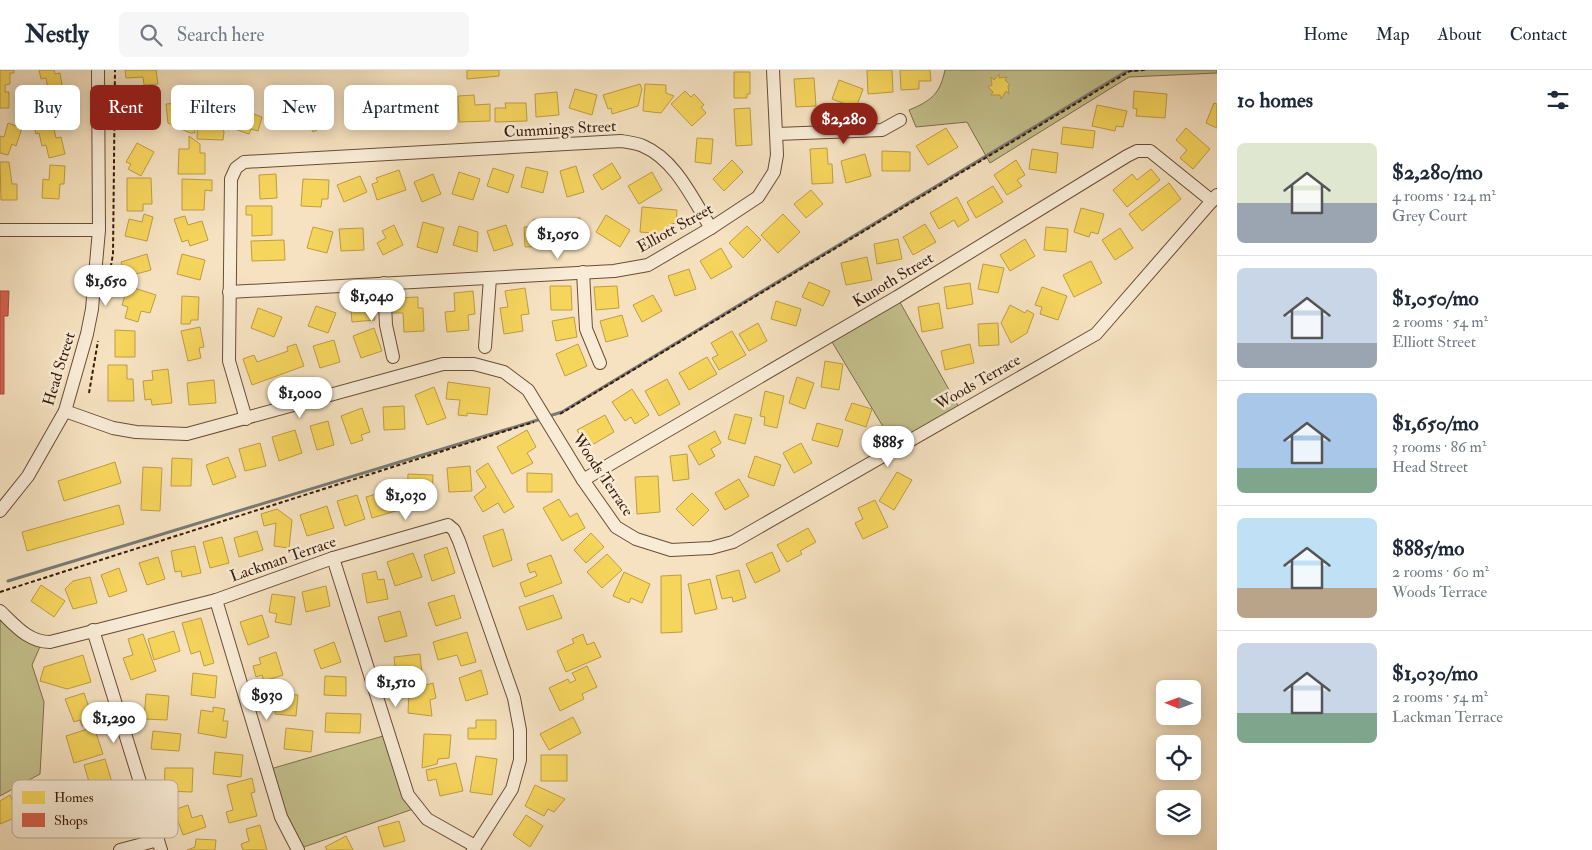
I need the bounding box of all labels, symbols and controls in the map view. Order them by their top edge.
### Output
search box [119,12,469,57]
text: Nestly [25,19,89,50]
icon: search [137,21,165,49]
text: Search here [177,23,264,47]
text: Home [1303,23,1348,46]
text: Map [1376,23,1410,46]
text: About [1438,23,1482,46]
text: Contact [1510,23,1567,46]
chip: Buy [15,85,80,130]
chip: Rent [90,85,161,130]
chip: Filters [171,85,254,130]
chip: New [264,85,334,130]
chip: Apartment [344,85,457,130]
icon: filters [1544,86,1572,114]
text: 10 homes [1237,87,1313,114]
pin: $2,280 [803,102,885,145]
text: $2,280 [822,109,866,129]
street label: Cummings Street [503,116,617,142]
text: $2,280/mo [1392,159,1483,186]
icon: home [1277,163,1337,223]
text: 4 rooms · 124 m² [1392,186,1496,206]
street label: Elliott Street [633,199,717,257]
text: Grey Court [1392,206,1467,226]
pin: $1,050 [517,218,599,260]
text: $1,050 [537,224,579,244]
street label: Kunoth Street [849,248,937,312]
pin: $1,650 [65,264,147,307]
text: $1,650 [85,271,127,291]
pin: $1,040 [331,280,413,322]
text: $1,050/mo [1392,285,1479,312]
text: $1,040 [350,286,394,306]
icon: home [1277,288,1337,348]
text: 2 rooms · 54 m² [1392,312,1488,332]
street label: Head Street [38,330,80,408]
text: Elliott Street [1392,332,1476,352]
street label: Woods Terrace [931,349,1024,415]
pin: $1,000 [259,376,341,419]
text: $1,000 [278,383,322,403]
text: $1,650/mo [1392,410,1479,437]
icon: home [1277,413,1337,473]
pin: $885 [858,426,918,468]
street label: Woods Terrace [568,429,638,520]
text: $885 [872,432,904,452]
text: 3 rooms · 86 m² [1392,437,1486,457]
text: Head Street [1392,457,1468,477]
pin: $1,030 [365,478,447,521]
text: $1,030 [385,485,427,505]
street label: Lackman Terrace [227,531,339,587]
text: $885/mo [1392,535,1464,562]
icon: home [1277,538,1337,598]
text: 2 rooms · 60 m² [1392,562,1489,582]
text: Woods Terrace [1392,582,1487,602]
text: $1,030/mo [1392,660,1478,687]
icon: home [1277,663,1337,723]
pin: $1,510 [355,666,437,708]
text: $1,510 [376,672,416,692]
pin: $930 [237,678,297,721]
north arrow [1156,680,1201,725]
map controls [1156,680,1201,835]
text: $930 [251,685,283,705]
text: 2 rooms · 54 m² [1392,687,1488,707]
pin: $1,290 [73,702,155,744]
text: Lackman Terrace [1392,707,1503,727]
text: $1,290 [92,708,136,728]
button: locate [1156,735,1201,780]
legend [12,780,178,838]
text: Homes [54,789,94,806]
button: layers [1156,790,1201,835]
text: Shops [54,812,88,830]

